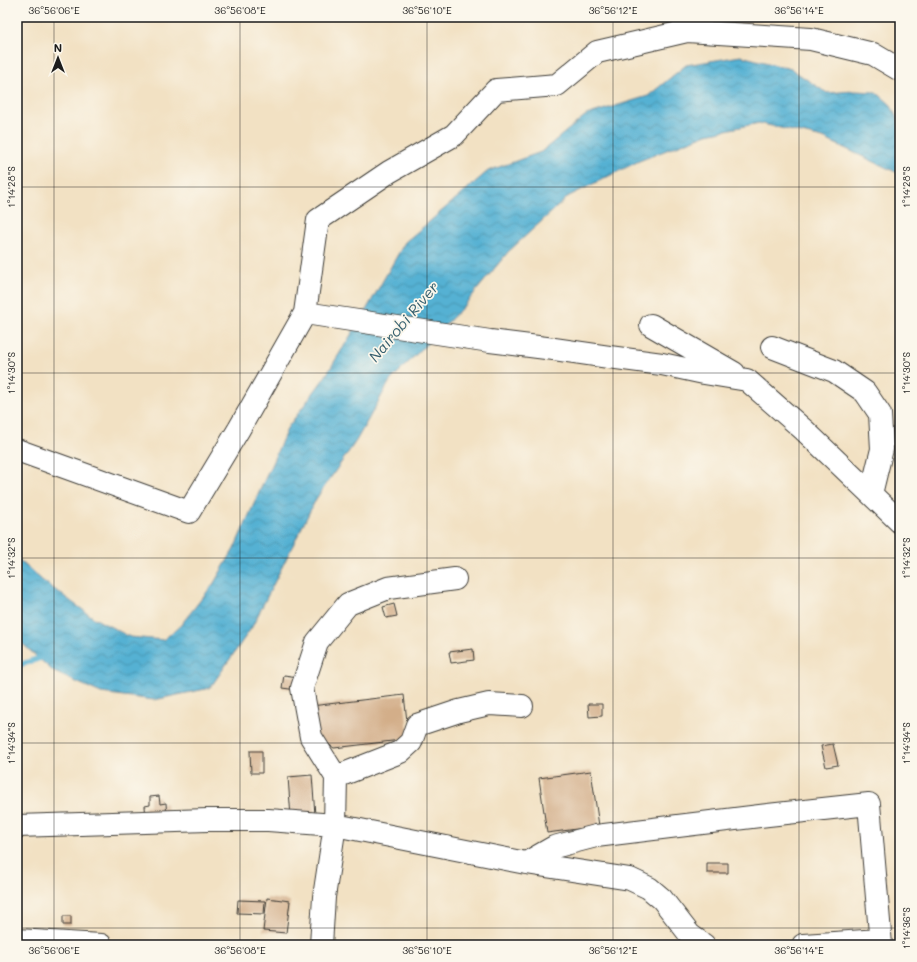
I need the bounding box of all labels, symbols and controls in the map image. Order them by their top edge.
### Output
text: 36°56'06"E [28,3,80,17]
text: 36°56'08"E [214,3,266,17]
text: 36°56'10"E [402,3,452,17]
text: 36°56'12"E [588,3,638,17]
text: 36°56'14"E [774,3,824,17]
north arrow [38,38,78,78]
text: N [54,40,62,55]
text: 1°14'28"S [4,166,18,208]
text: 1°14'28"S [899,166,913,208]
water label: Nairobi River [364,277,443,366]
text: 1°14'30"S [4,352,18,394]
text: 1°14'30"S [899,352,913,394]
text: 1°14'32"S [4,537,18,579]
text: 1°14'32"S [899,537,913,579]
text: 1°14'34"S [4,722,18,764]
text: 1°14'34"S [899,722,913,764]
text: 1°14'36"S [899,907,913,949]
text: 36°56'06"E [28,943,80,957]
text: 36°56'08"E [214,943,266,957]
text: 36°56'10"E [402,943,452,957]
text: 36°56'12"E [588,943,638,957]
text: 36°56'14"E [774,943,824,957]

